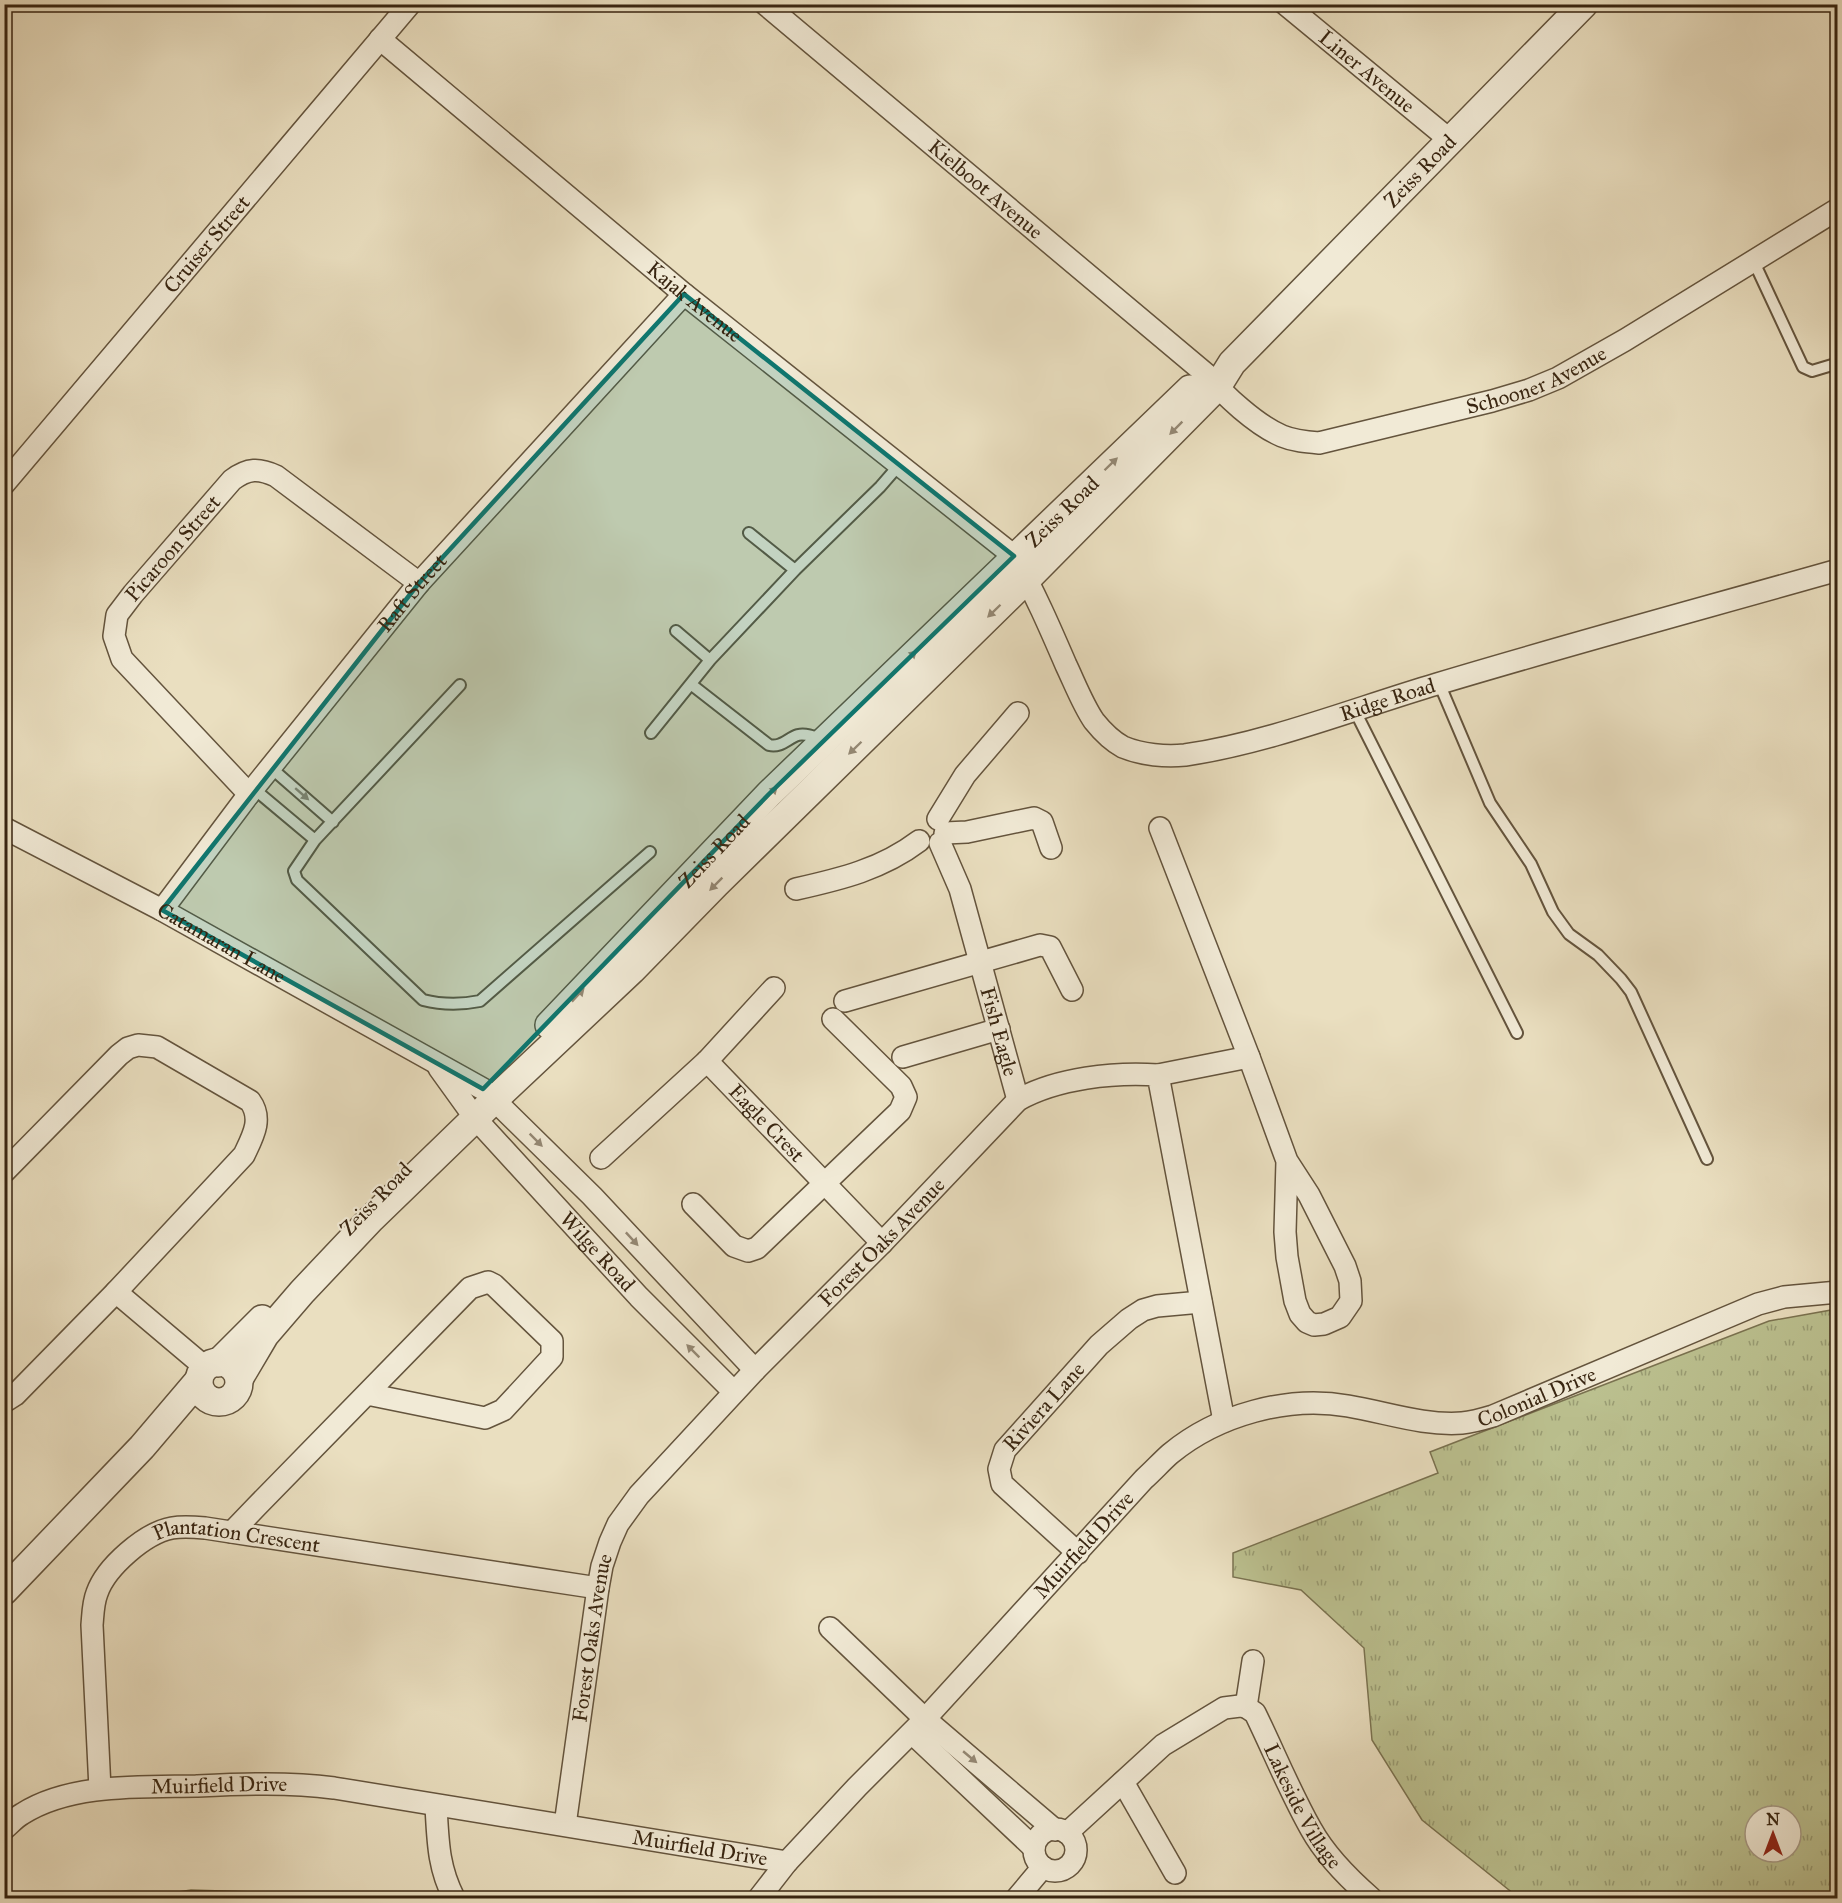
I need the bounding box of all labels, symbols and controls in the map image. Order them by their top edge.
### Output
street label: Liner Avenue [1313,24,1420,119]
street label: Zeiss Road [1379,129,1462,213]
street label: Kielboot Avenue [923,134,1048,245]
street label: Cruiser Street [158,189,256,299]
street label: Kajak Avenue [642,256,748,348]
street label: Schooner Avenue [1464,340,1611,420]
one-way arrow [1169,421,1183,436]
one-way arrow [1104,457,1118,471]
street label: Zeiss Road [1020,470,1105,553]
street label: Picaroon Street [119,489,227,607]
street label: Raft Street [372,548,453,637]
one-way arrow [988,604,1002,618]
one-way arrow [903,650,918,664]
street label: Ridge Road [1336,672,1439,727]
one-way arrow [847,741,862,755]
one-way arrow [763,786,778,800]
one-way arrow [294,788,309,801]
street label: Zeiss Road [673,809,756,894]
one-way arrow [709,877,723,891]
street label: Catamaran Lane [153,897,290,989]
street label: Fish Eagle [975,984,1024,1079]
one-way arrow [571,987,585,1002]
street label: Eagle Crest [723,1078,811,1168]
one-way arrow [529,1133,543,1148]
street label: Zeiss Road [335,1156,418,1241]
street label: Forest Oaks Avenue [813,1172,950,1312]
street label: Wilge Road [554,1206,641,1297]
one-way arrow [625,1232,639,1247]
one-way arrow [686,1344,700,1358]
street label: Riviera Lane [997,1357,1091,1457]
street label: Colonial Drive [1475,1361,1600,1433]
street label: Muirfield Drive [1028,1486,1140,1604]
street label: Plantation Crescent [149,1514,322,1558]
street label: Forest Oaks Avenue [566,1550,618,1724]
street label: Lakeside Village [1258,1739,1348,1874]
one-way arrow [962,1750,977,1763]
street label: Muirfield Drive [151,1771,288,1799]
north arrow [1743,1804,1803,1864]
text: N [1766,1810,1780,1829]
street label: Muirfield Drive [631,1824,770,1872]

